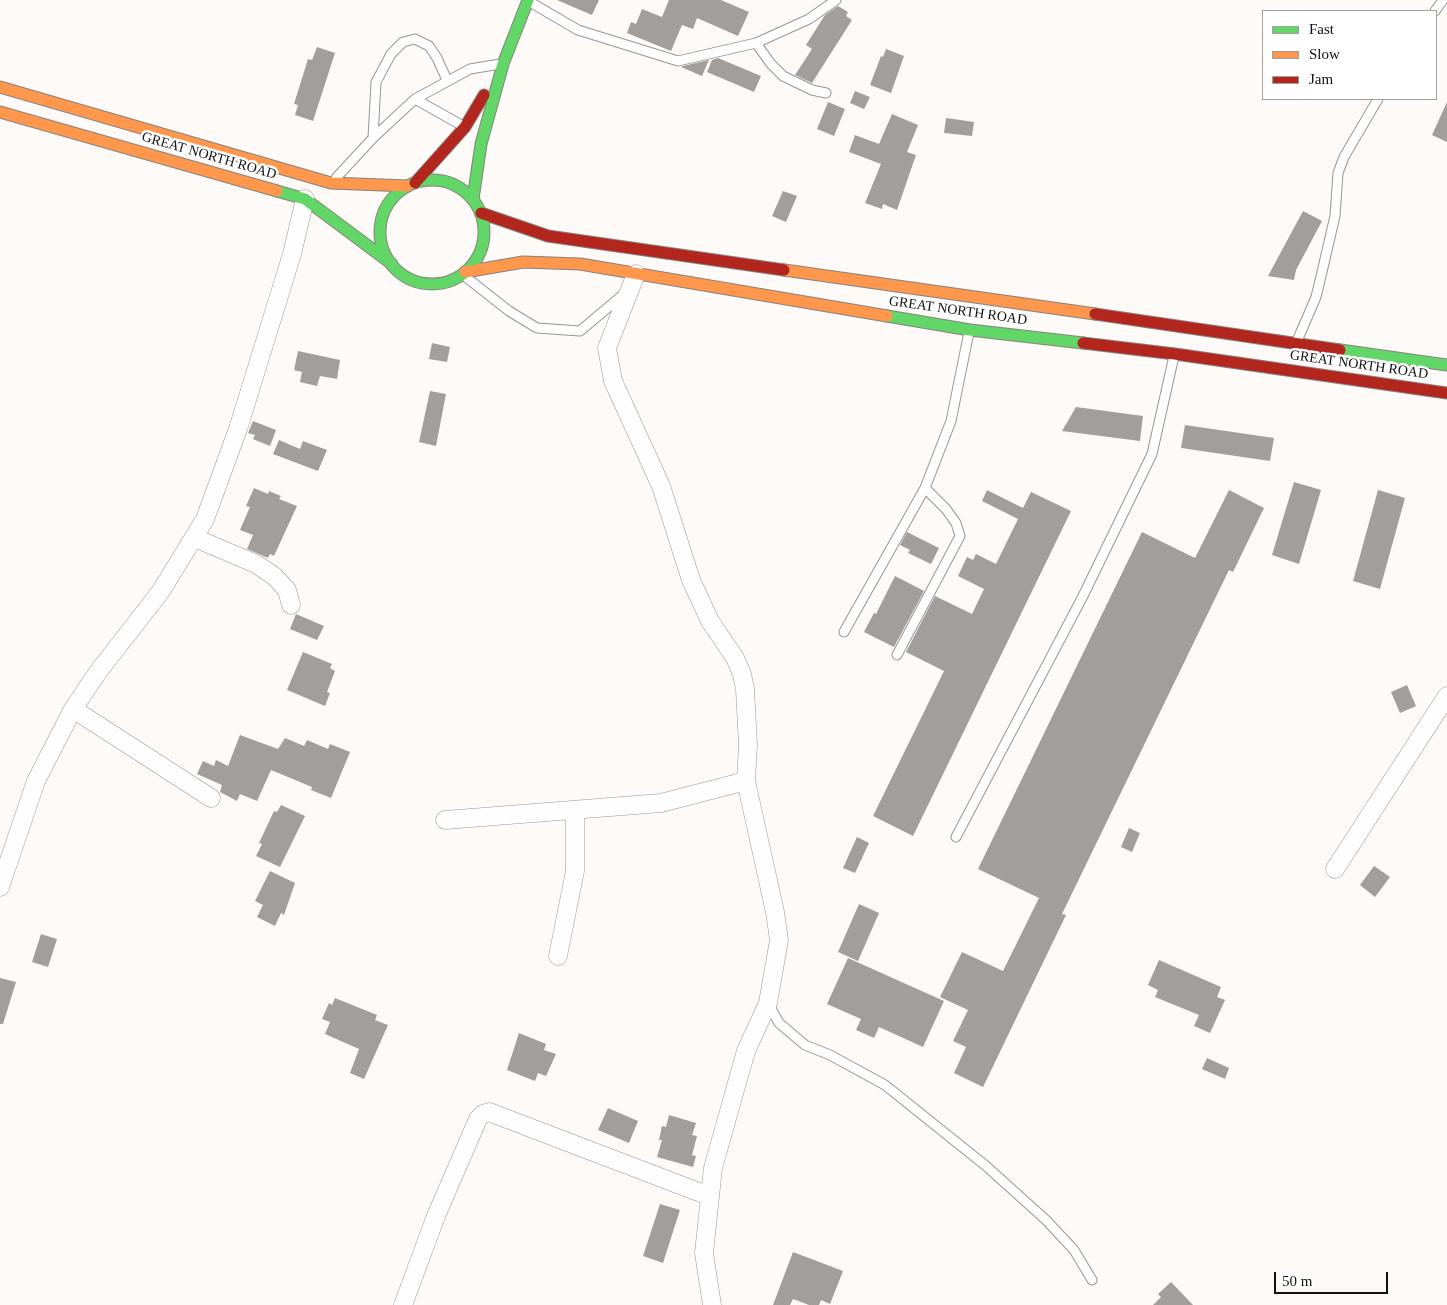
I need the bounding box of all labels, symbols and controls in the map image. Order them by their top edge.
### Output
legend [1262,10,1437,100]
text: Fast [1309,21,1334,37]
text: Slow [1309,46,1340,62]
text: Jam [1309,71,1333,87]
street label: GREAT NORTH ROAD [140,129,278,183]
street label: GREAT NORTH ROAD [888,293,1028,329]
street label: GREAT NORTH ROAD [1289,347,1429,383]
scale bar [1277,1262,1391,1294]
text: 50 m [1282,1273,1312,1289]

